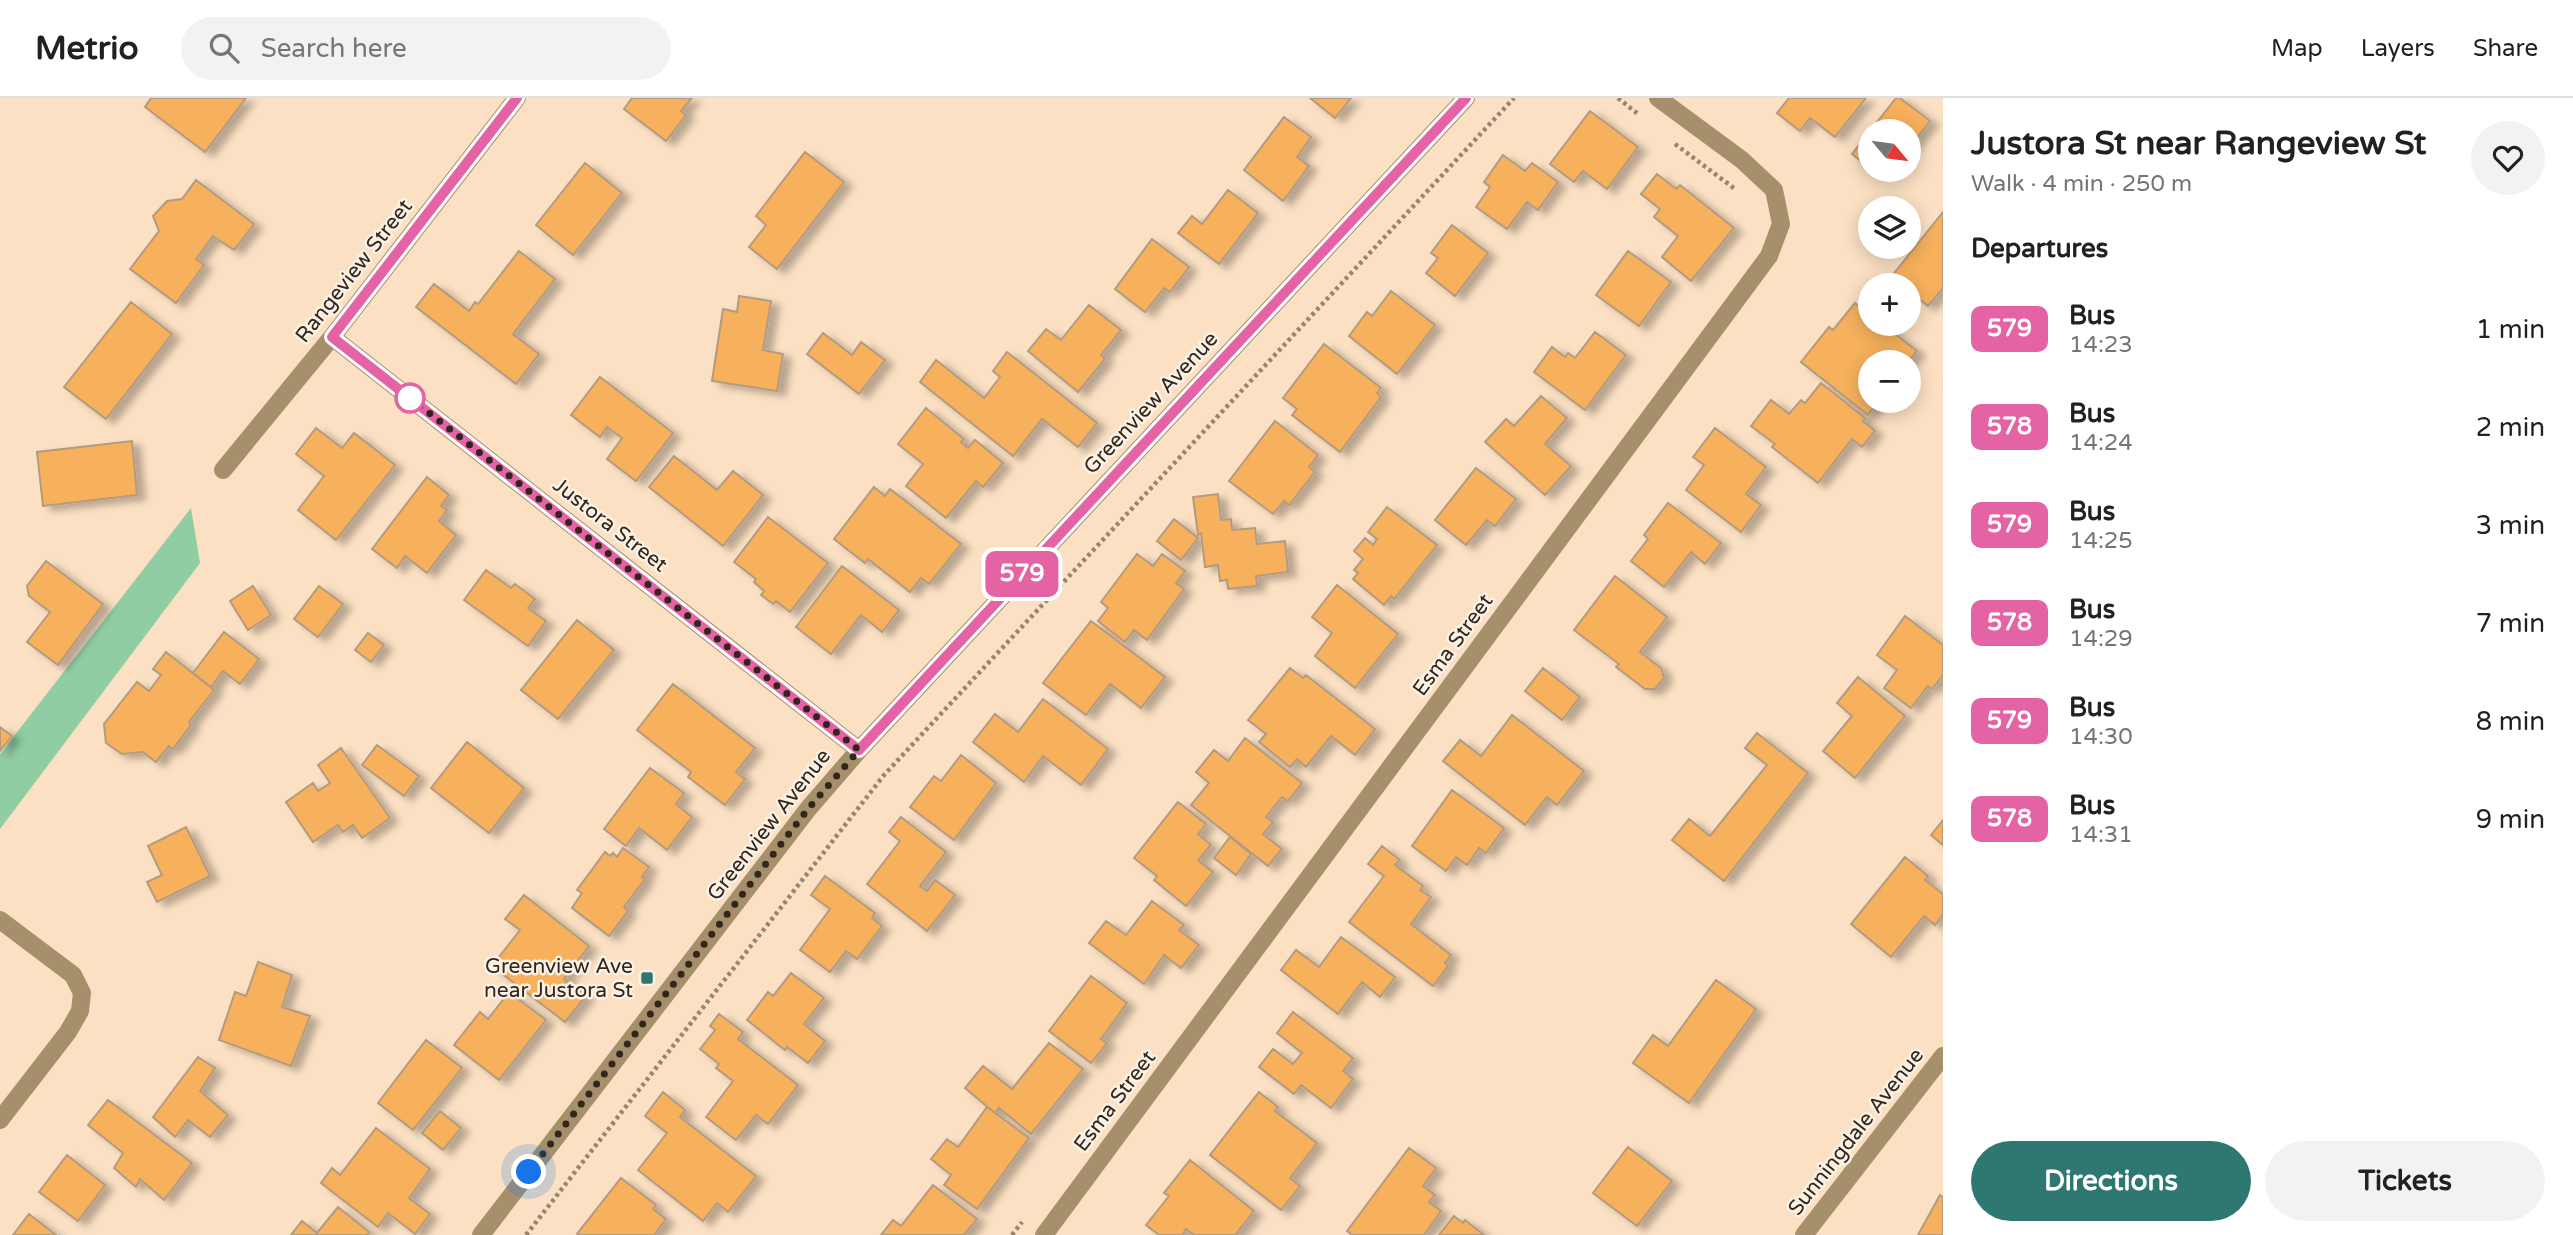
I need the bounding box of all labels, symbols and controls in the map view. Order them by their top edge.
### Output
search box [181,17,671,80]
text: Metrio [35,29,139,68]
icon: search [205,29,243,67]
text: Search here [261,33,407,64]
text: Map [2271,34,2323,63]
text: Layers [2361,34,2435,63]
text: Share [2473,34,2538,63]
north arrow [1858,119,1922,182]
map controls [1858,119,1921,413]
button: heart [2471,121,2545,195]
text: Justora St near Rangeview St [1971,124,2426,163]
text: Walk · 4 min · 250 m [1971,170,2192,198]
street label: Rangeview Street [290,194,418,348]
button: layers [1858,196,1921,259]
text: Departures [1971,233,2108,264]
button: + [1858,273,1921,336]
text: Bus [2069,300,2115,331]
text: 579 [1987,314,2032,343]
text: 1 min [2476,314,2545,345]
street label: Greenview Avenue [1079,327,1223,479]
text: 14:23 [2069,331,2133,359]
button: − [1858,350,1921,413]
unlabelled marker [395,383,425,413]
text: Bus [2069,398,2115,429]
text: 578 [1987,412,2032,441]
text: 2 min [2476,412,2545,443]
text: 14:24 [2069,429,2133,457]
street label: Justora Street [548,473,672,577]
text: Bus [2069,496,2115,527]
text: 579 [1987,510,2032,539]
text: 3 min [2476,510,2545,541]
text: 14:25 [2069,527,2133,555]
line badge: 579 [982,551,1062,597]
text: 579 [999,559,1045,588]
street label: Esma Street [1408,589,1498,701]
text: Bus [2069,594,2115,625]
text: 578 [1987,608,2032,637]
text: 7 min [2476,608,2545,639]
text: 14:29 [2069,625,2133,653]
text: Bus [2069,692,2115,723]
text: 579 [1987,706,2032,735]
text: 8 min [2476,706,2545,737]
text: 14:30 [2069,723,2133,751]
street label: Greenview Avenue [702,744,836,906]
text: Bus [2069,790,2115,821]
text: 578 [1987,804,2032,833]
text: 9 min [2476,804,2545,835]
text: 14:31 [2069,821,2133,849]
place label: Greenview Ave near Justora St [484,954,633,1003]
marker: Greenview Ave near Justora St [639,970,655,986]
street label: Sunningdale Avenue [1783,1043,1929,1221]
street label: Esma Street [1069,1046,1161,1156]
button: Directions [1971,1141,2251,1221]
button: Tickets [2265,1141,2545,1221]
your location [511,1154,546,1189]

